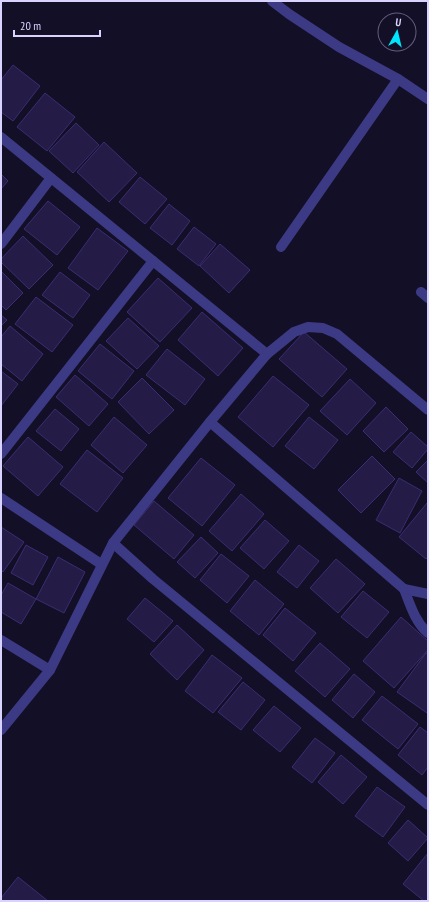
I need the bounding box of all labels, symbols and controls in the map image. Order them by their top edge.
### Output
scale bar [14,12,100,38]
north arrow [377,12,417,52]
text: U [395,15,402,29]
text: 20 m [20,18,41,33]

